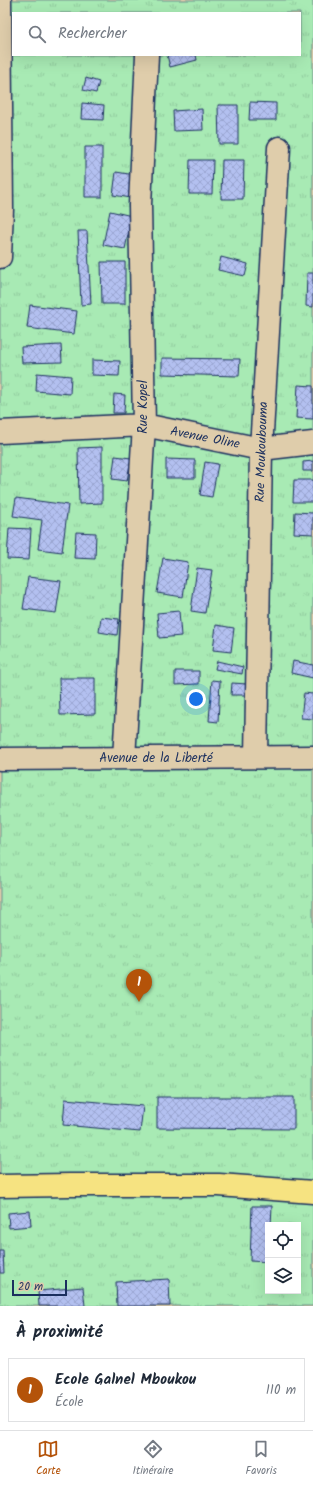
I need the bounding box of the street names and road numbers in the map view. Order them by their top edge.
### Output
street label: Rue Kopel [133,380,154,434]
street label: Rue Moukoubouma [250,401,274,503]
street label: Avenue Oline [168,421,242,455]
street label: Avenue de la Liberté [99,748,214,769]

